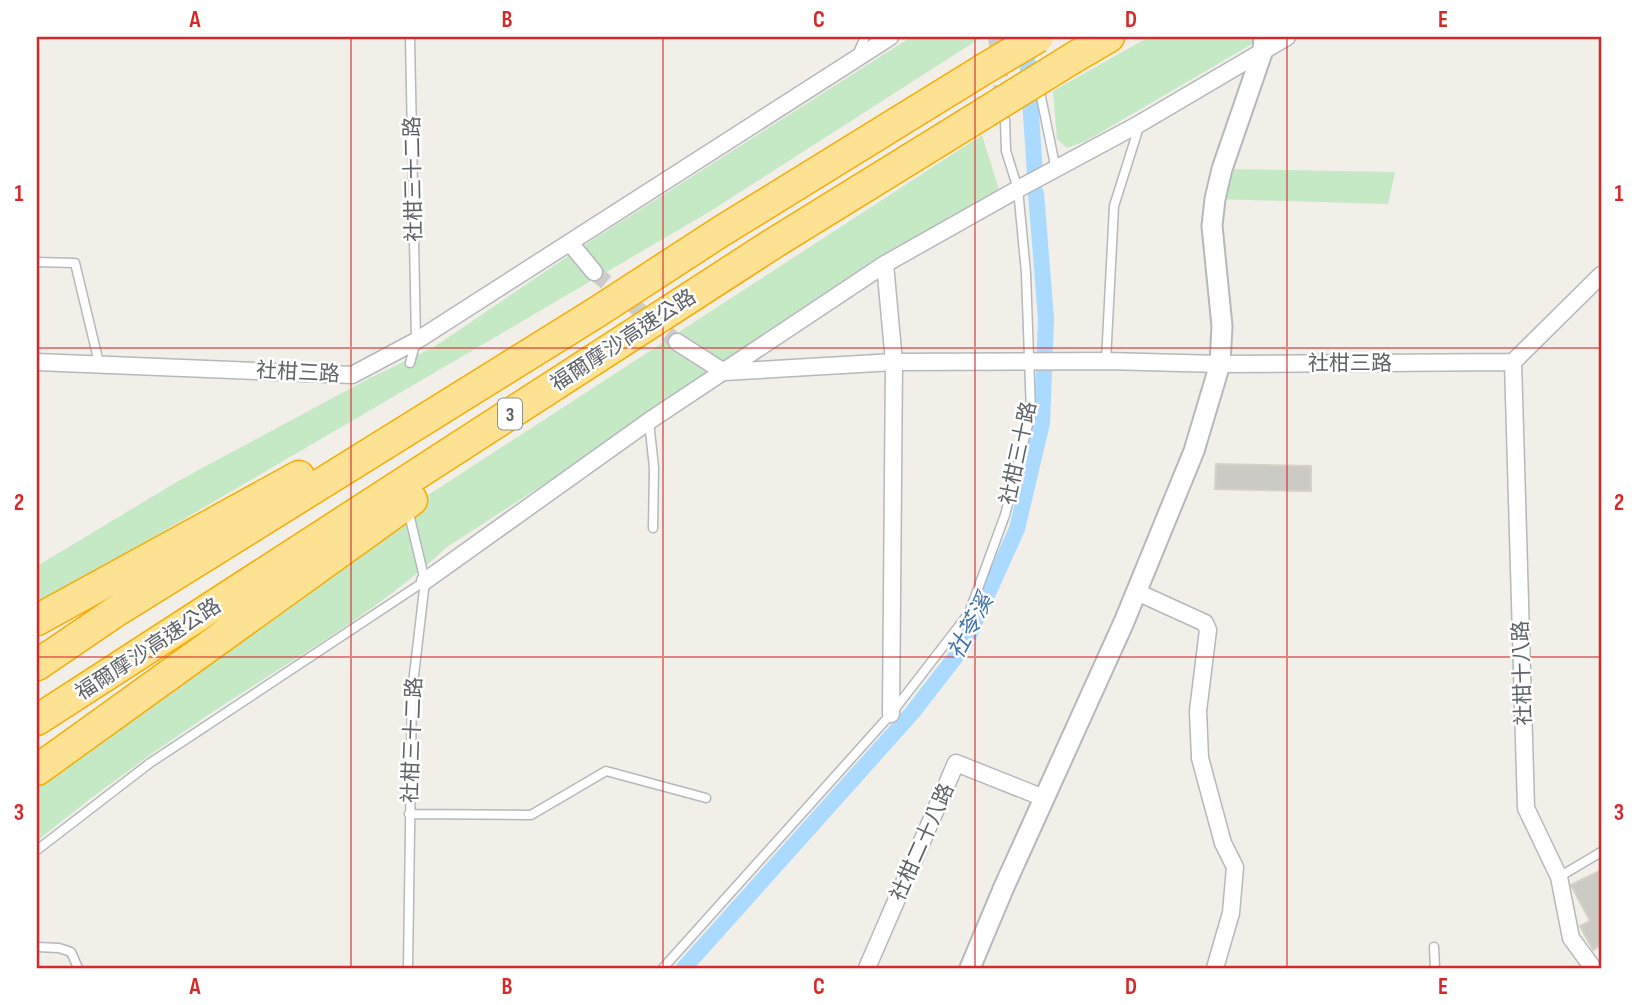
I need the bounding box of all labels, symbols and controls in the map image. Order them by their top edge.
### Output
text: A [189,6,202,34]
text: B [502,6,513,34]
text: C [813,6,825,34]
text: D [1125,6,1137,34]
text: E [1438,6,1448,34]
street label: 社柑三十二路 [400,116,427,242]
text: 1 [14,180,24,208]
text: 1 [1614,180,1624,208]
street label: 福爾摩沙高速公路 [546,284,701,397]
street label: 社柑三路 [1308,351,1392,376]
street label: 社柑三路 [255,358,341,387]
road number: 3 [498,398,522,430]
street label: 社柑三十路 [995,399,1042,507]
text: 2 [14,489,24,517]
text: 2 [1614,489,1624,517]
water label: 社苓溪 [942,587,1001,664]
street label: 福爾摩沙高速公路 [71,593,226,706]
street label: 社柑十八路 [1508,620,1537,726]
street label: 社柑三十二路 [398,677,427,803]
street label: 社柑二十八路 [885,780,960,905]
text: 3 [14,799,24,827]
text: 3 [1614,799,1624,827]
text: A [189,973,202,1001]
text: B [502,973,513,1001]
text: C [813,973,825,1001]
text: D [1125,973,1137,1001]
text: E [1438,973,1448,1001]

